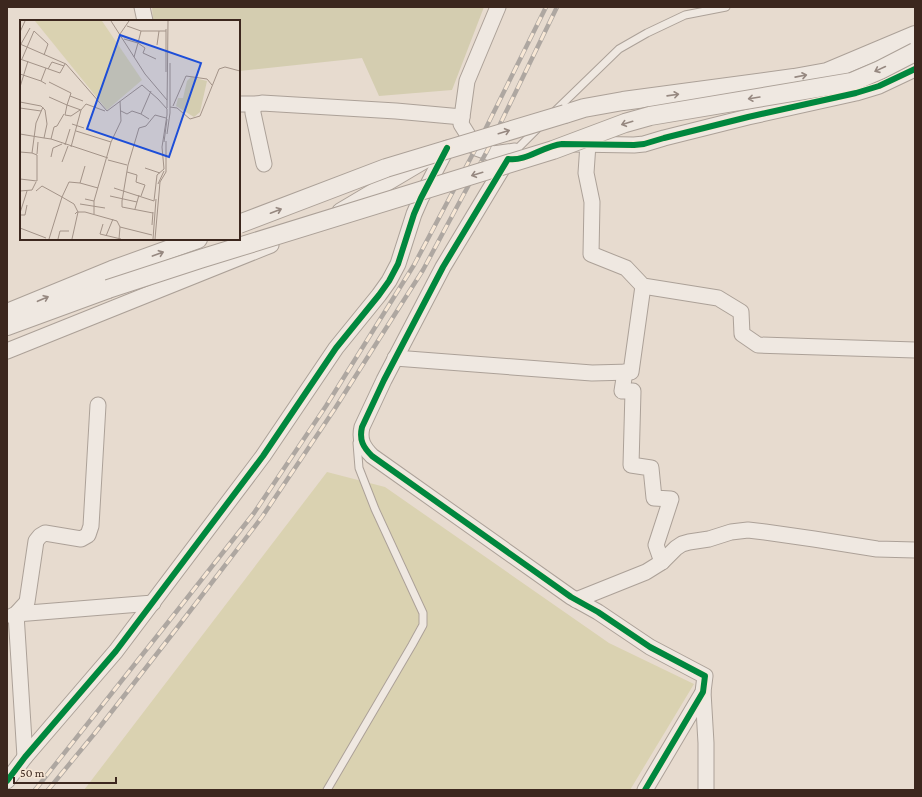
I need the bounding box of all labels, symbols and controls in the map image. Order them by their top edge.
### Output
inset map [20,20,240,240]
one-way arrow [874,66,886,73]
one-way arrow [794,72,807,80]
one-way arrow [666,91,679,99]
one-way arrow [748,94,761,102]
one-way arrow [620,120,633,127]
one-way arrow [498,128,511,135]
one-way arrow [471,171,484,178]
one-way arrow [269,206,281,214]
one-way arrow [151,249,163,257]
one-way arrow [37,295,49,302]
scale bar [14,759,116,785]
text: 50 m [20,766,45,780]

